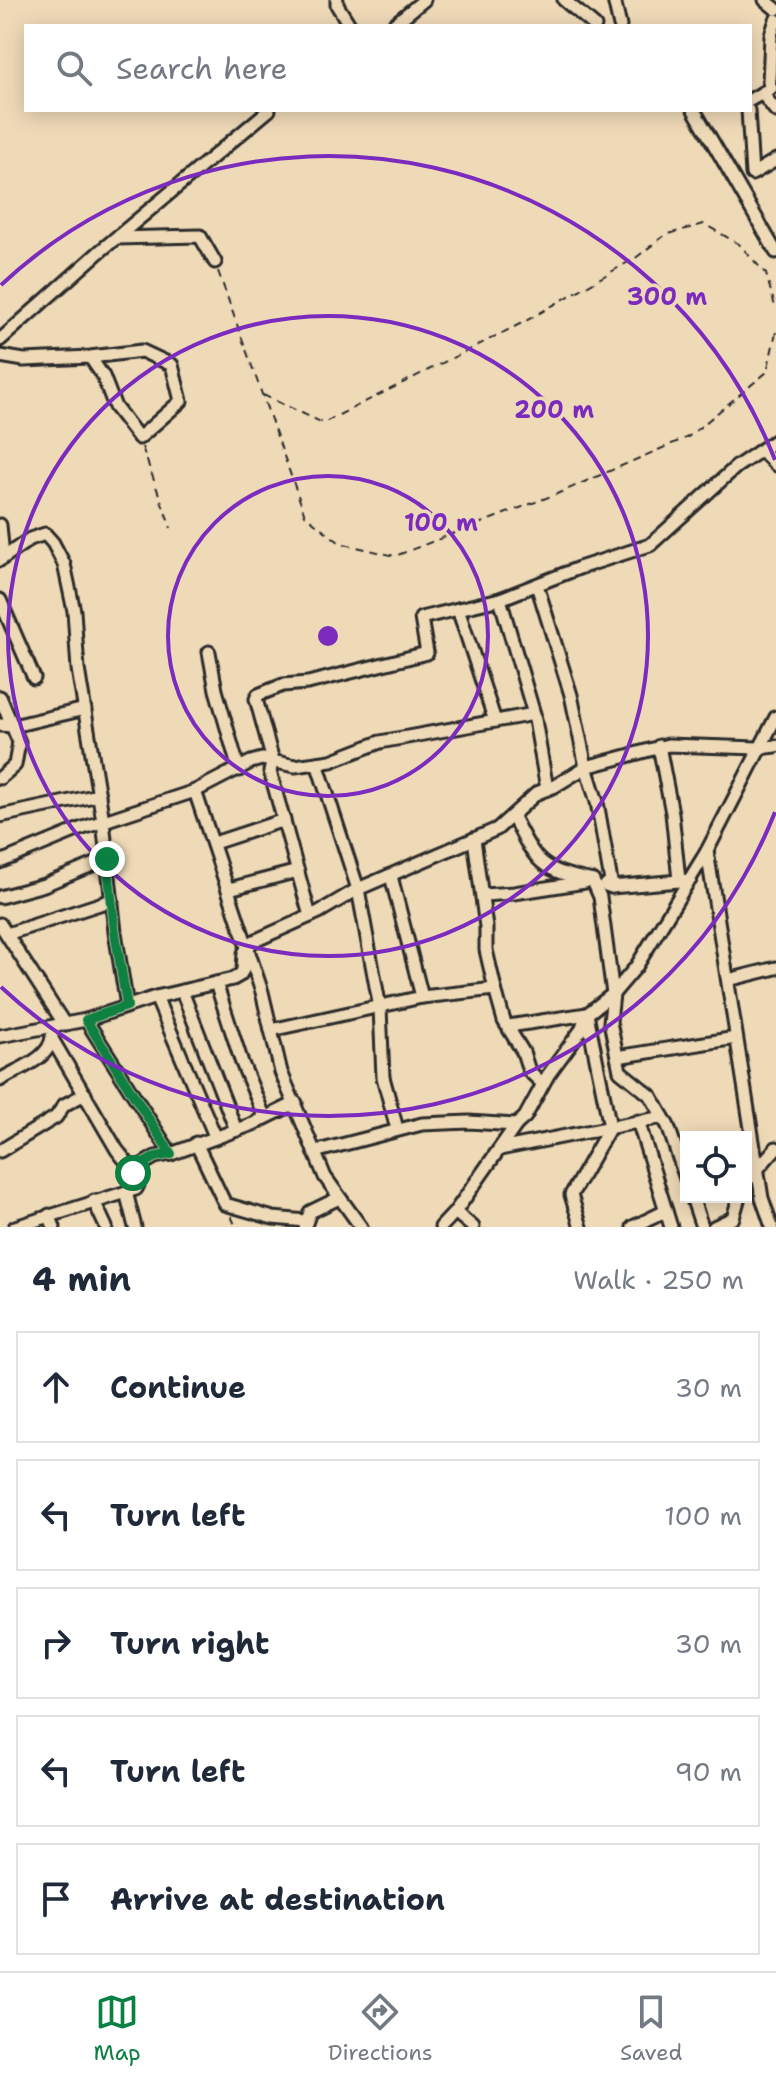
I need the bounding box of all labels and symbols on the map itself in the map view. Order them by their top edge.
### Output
text: 300 m [627,281,707,313]
text: 200 m [514,394,594,426]
text: 100 m [404,507,478,539]
centre of rings [314,622,342,650]
route end [89,841,125,877]
route start [115,1155,151,1191]

